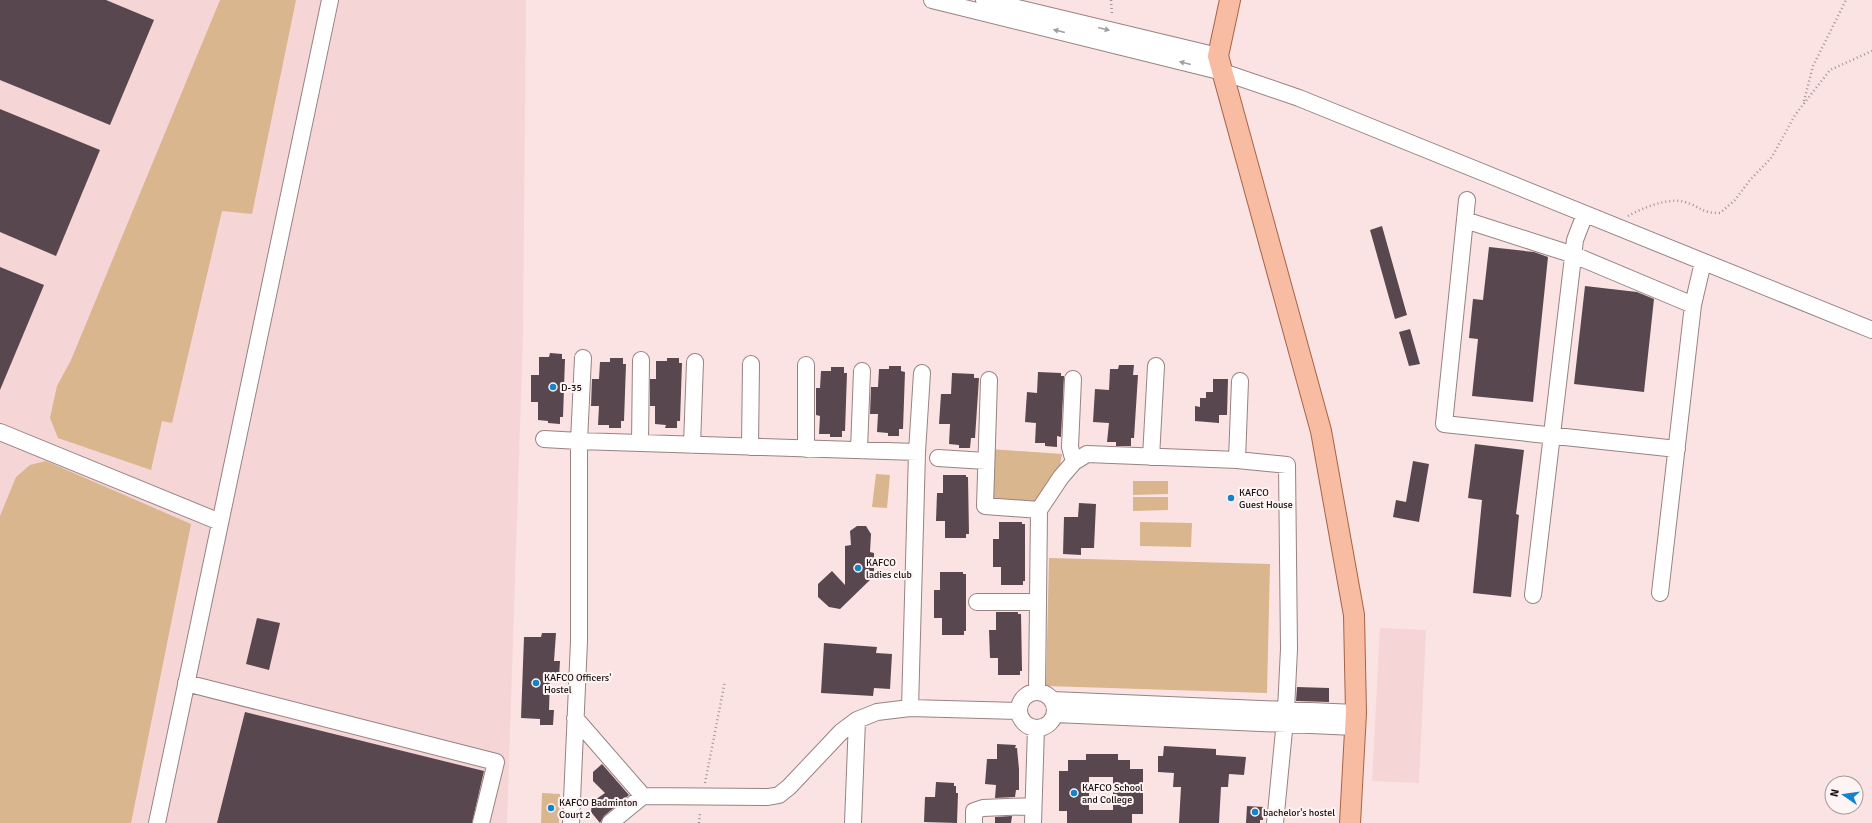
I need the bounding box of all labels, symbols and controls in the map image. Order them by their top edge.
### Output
one-way arrow [1098,26,1110,32]
one-way arrow [1053,28,1065,34]
one-way arrow [1179,59,1191,65]
marker: D-35 [548,382,558,392]
place label: D-35 [561,382,582,394]
place label: KAFCO Guest House [1239,487,1293,511]
marker: KAFCO Guest House [1226,493,1236,503]
place label: KAFCO ladies club [866,557,912,581]
marker: KAFCO ladies club [853,563,863,573]
place label: KAFCO Officers' Hostel [544,672,611,696]
marker: KAFCO Officers' Hostel [531,678,541,688]
north arrow [1824,775,1864,815]
place label: KAFCO School and College [1082,782,1143,806]
marker: KAFCO School and College [1069,788,1079,798]
text: N [1828,788,1842,798]
place label: KAFCO Badminton Court 2 [559,797,638,821]
marker: KAFCO Badminton Court 2 [546,803,556,813]
marker: bachelor's hostel [1250,807,1260,817]
place label: bachelor's hostel [1263,807,1335,819]

